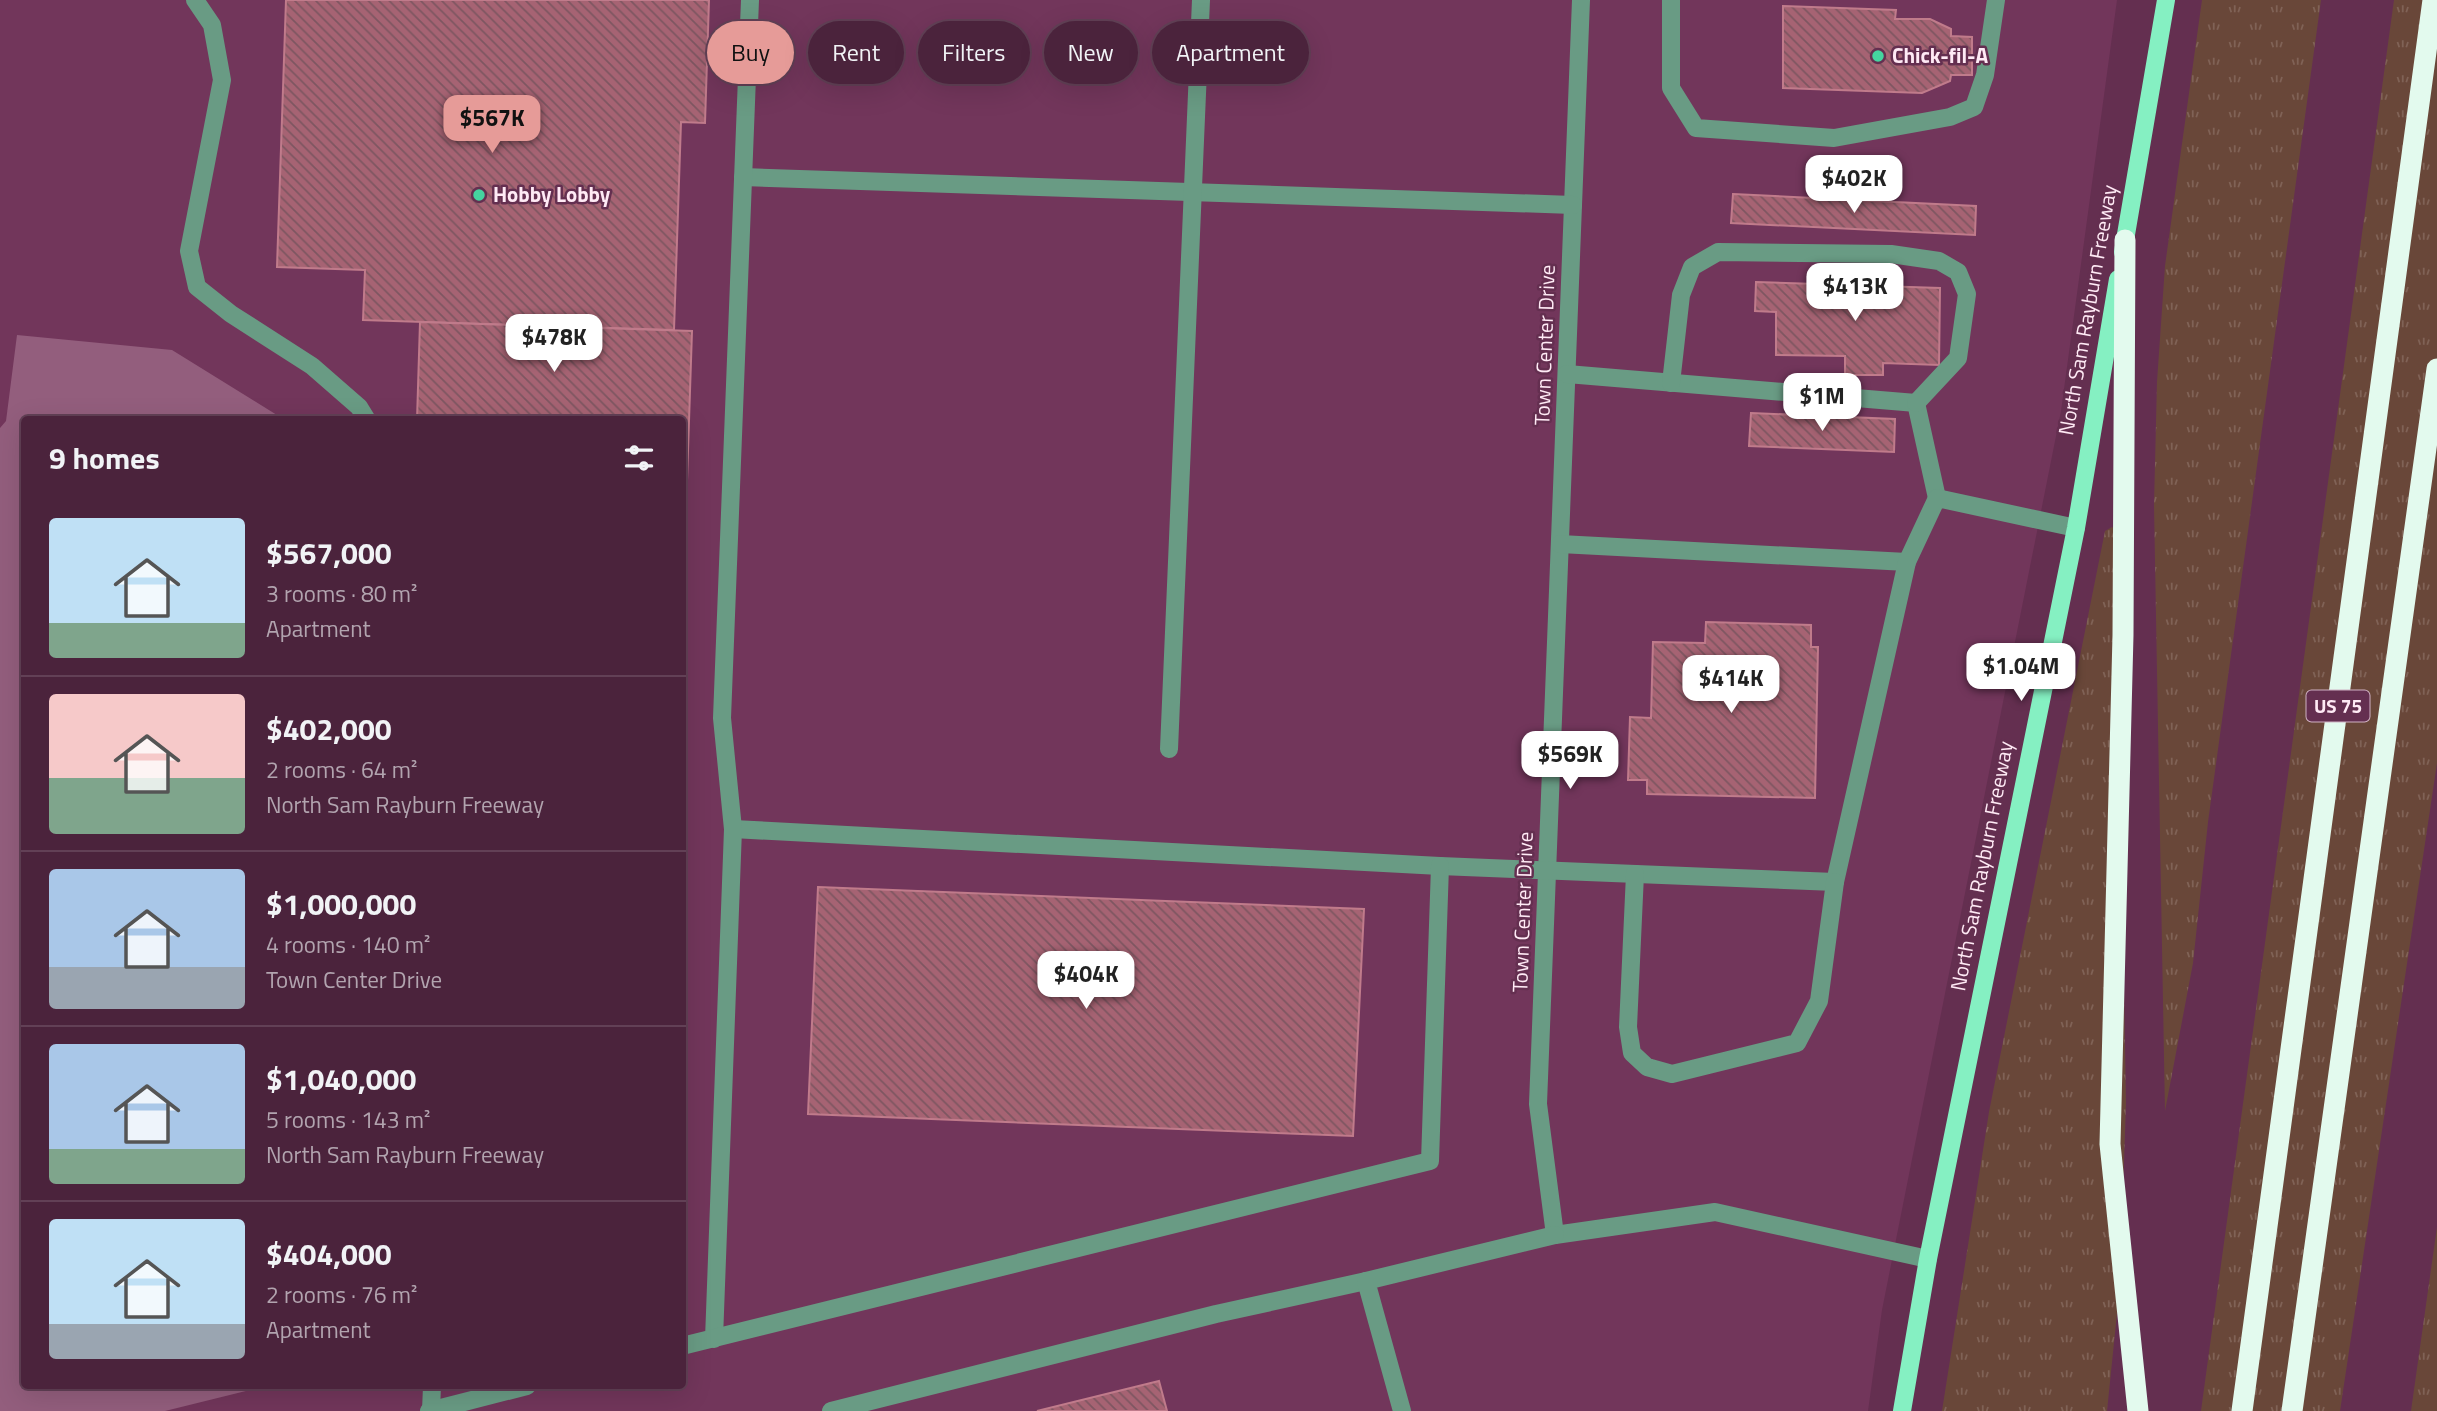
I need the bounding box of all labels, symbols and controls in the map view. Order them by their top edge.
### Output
chip: Buy [707,21,794,84]
chip: Rent [808,21,904,84]
chip: Filters [918,21,1030,84]
chip: New [1044,21,1138,84]
chip: Apartment [1152,21,1309,84]
place label: Chick-fil-A [1892,39,1989,71]
marker: Chick-fil-A [1870,48,1886,64]
pin: $567K [443,96,541,155]
text: $567K [459,100,525,135]
pin: $402K [1805,156,1903,215]
text: $402K [1821,160,1887,195]
place label: Hobby Lobby [493,178,611,210]
street label: North Sam Rayburn Freeway [2049,182,2125,438]
marker: Hobby Lobby [471,187,487,203]
street label: Town Center Drive [1525,264,1563,426]
pin: $413K [1806,264,1904,323]
text: $413K [1822,268,1888,303]
pin: $478K [505,314,603,374]
text: $478K [521,319,587,354]
pin: $1M [1788,374,1856,433]
text: $1M [1799,378,1845,413]
text: 9 homes [49,435,160,481]
icon: filters [620,439,658,477]
text: $567,000 [266,530,392,576]
icon: home [105,546,189,630]
text: 3 rooms · 80 m² [266,576,417,611]
text: Apartment [266,611,371,646]
pin: $1.04M [1964,644,2078,703]
text: $1.04M [1982,648,2060,683]
pin: $414K [1682,656,1780,715]
text: $414K [1698,660,1764,695]
road number: US 75 [2306,691,2370,722]
text: $402,000 [266,706,392,752]
icon: home [105,722,189,806]
pin: $569K [1521,732,1619,791]
text: $569K [1537,736,1603,771]
street label: North Sam Rayburn Freeway [1941,738,2021,993]
text: 2 rooms · 64 m² [266,752,417,787]
text: North Sam Rayburn Freeway [266,787,544,822]
street label: Town Center Drive [1503,831,1541,993]
text: $1,000,000 [266,881,416,927]
icon: home [105,897,189,981]
text: 4 rooms · 140 m² [266,927,430,962]
pin: $404K [1037,951,1135,1011]
text: $404K [1053,956,1119,991]
text: Town Center Drive [266,962,442,997]
text: $1,040,000 [266,1056,416,1102]
icon: home [105,1072,189,1156]
text: 5 rooms · 143 m² [266,1102,430,1137]
text: North Sam Rayburn Freeway [266,1137,544,1172]
text: $404,000 [266,1231,392,1277]
icon: home [105,1247,189,1331]
text: 2 rooms · 76 m² [266,1277,417,1312]
text: Apartment [266,1312,371,1347]

